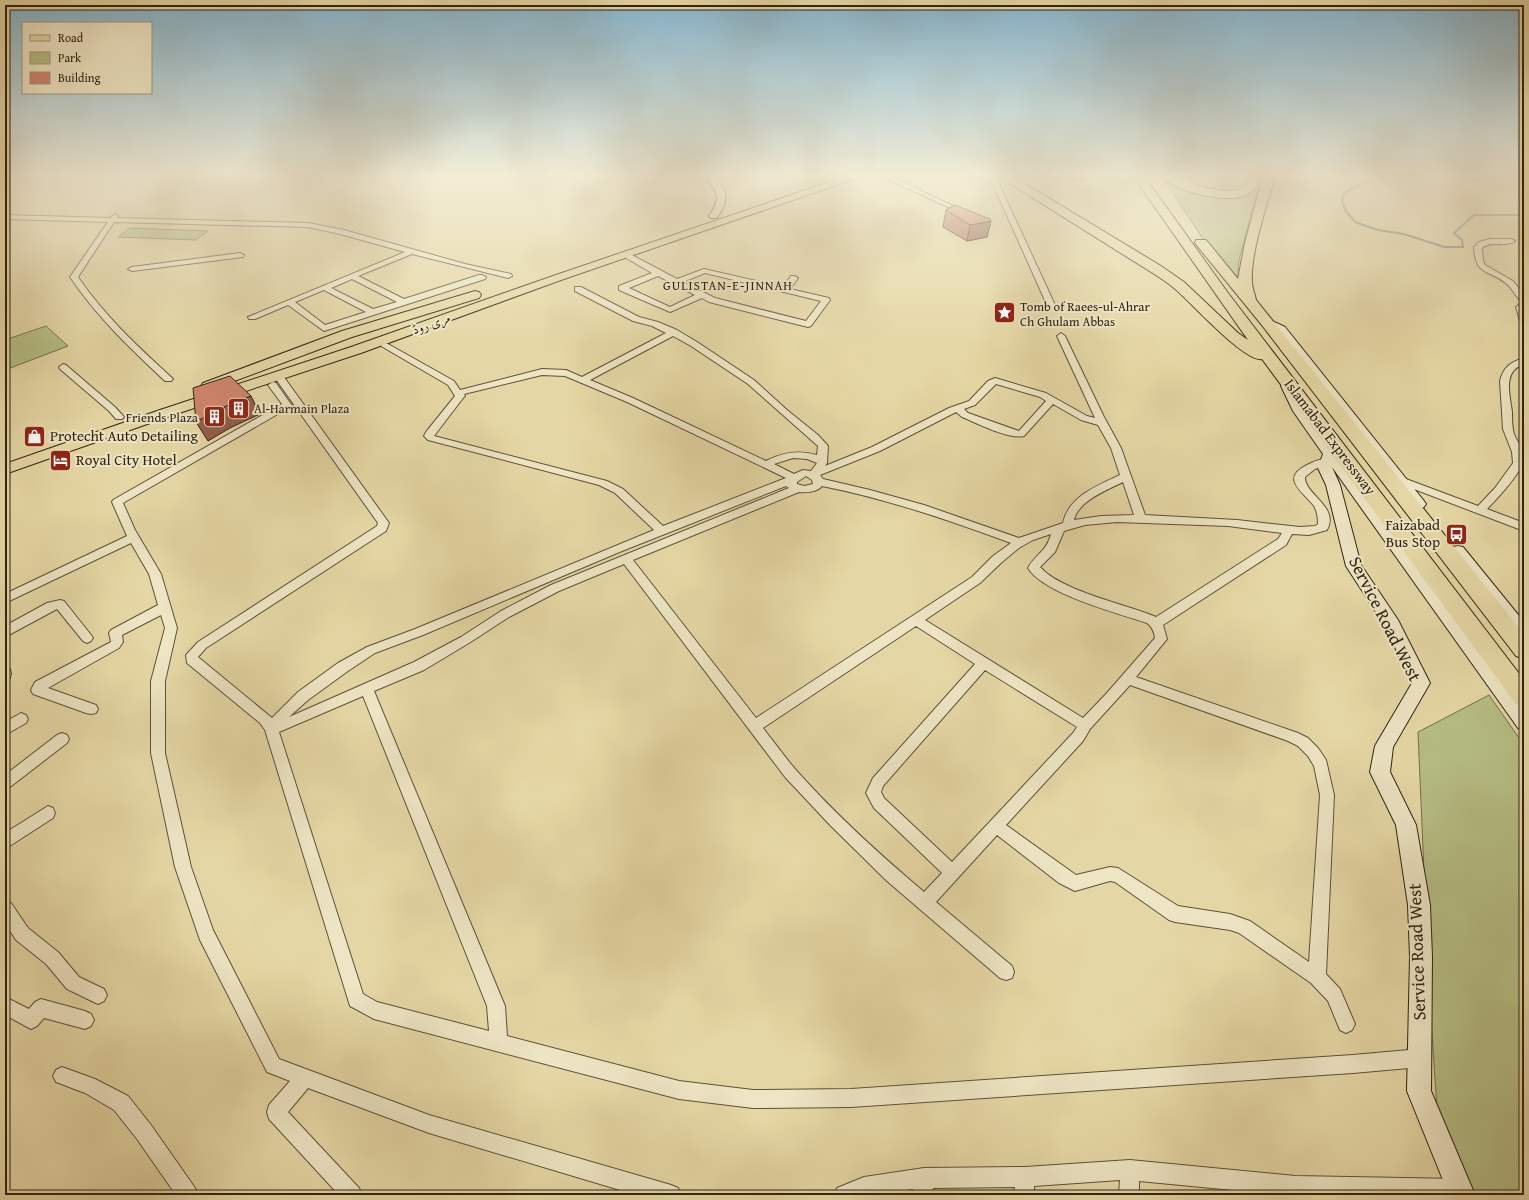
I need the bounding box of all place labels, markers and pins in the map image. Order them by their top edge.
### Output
place label: Tomb of Raees-ul-Ahrar Ch Ghulam Abbas [1020,297,1150,331]
place icon: Tomb of Raees-ul-Ahrar Ch Ghulam Abbas [991,300,1017,326]
building icon: Al-Harmain Plaza [225,395,251,421]
place label: Al-Harmain Plaza [254,399,350,418]
building icon: Friends Plaza [201,404,227,430]
place label: Friends Plaza [126,408,199,427]
shop icon: Protecht Auto Detailing [21,423,47,449]
place label: Protecht Auto Detailing [50,425,199,446]
hotel icon: Royal City Hotel [48,447,74,473]
place label: Royal City Hotel [76,449,177,470]
place label: Faizabad Bus Stop [1385,514,1440,552]
bus stop icon: Faizabad Bus Stop [1443,521,1469,547]

